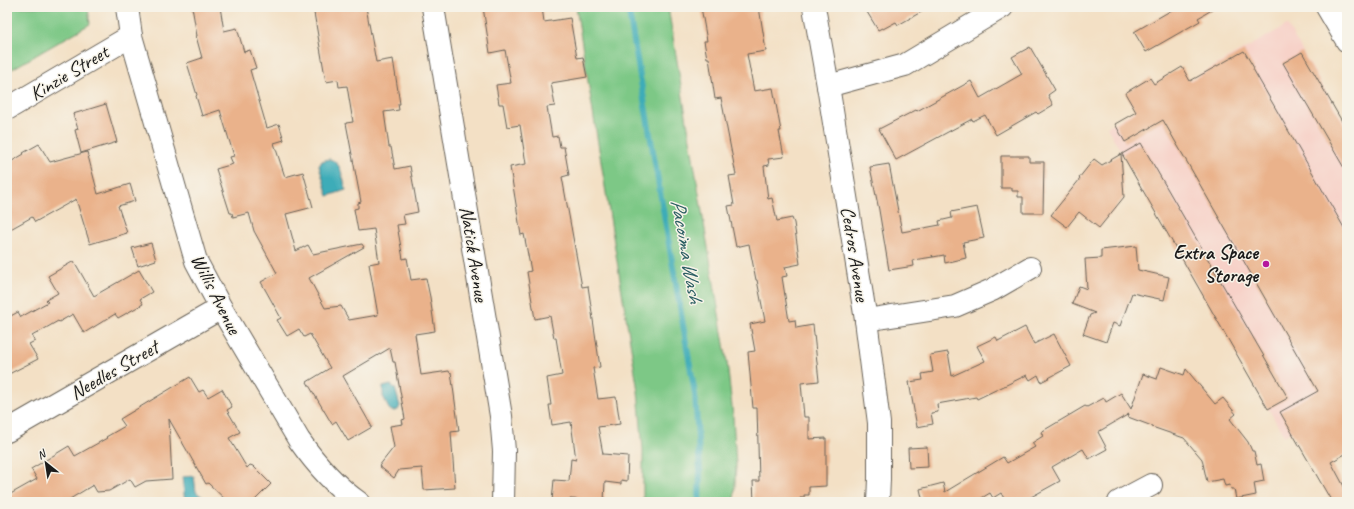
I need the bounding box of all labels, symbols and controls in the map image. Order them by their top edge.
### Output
street label: Kinzie Street [25,39,115,106]
water label: Pacoima Wash [665,197,709,307]
street label: Natick Avenue [454,205,494,305]
street label: Cedros Avenue [835,205,875,305]
place label: Extra Space Storage [1173,240,1259,288]
street label: Willis Avenue [185,250,248,340]
marker: Extra Space Storage [1261,259,1271,269]
street label: Needles Street [65,333,166,405]
north arrow [26,443,66,483]
text: N [35,445,49,462]

